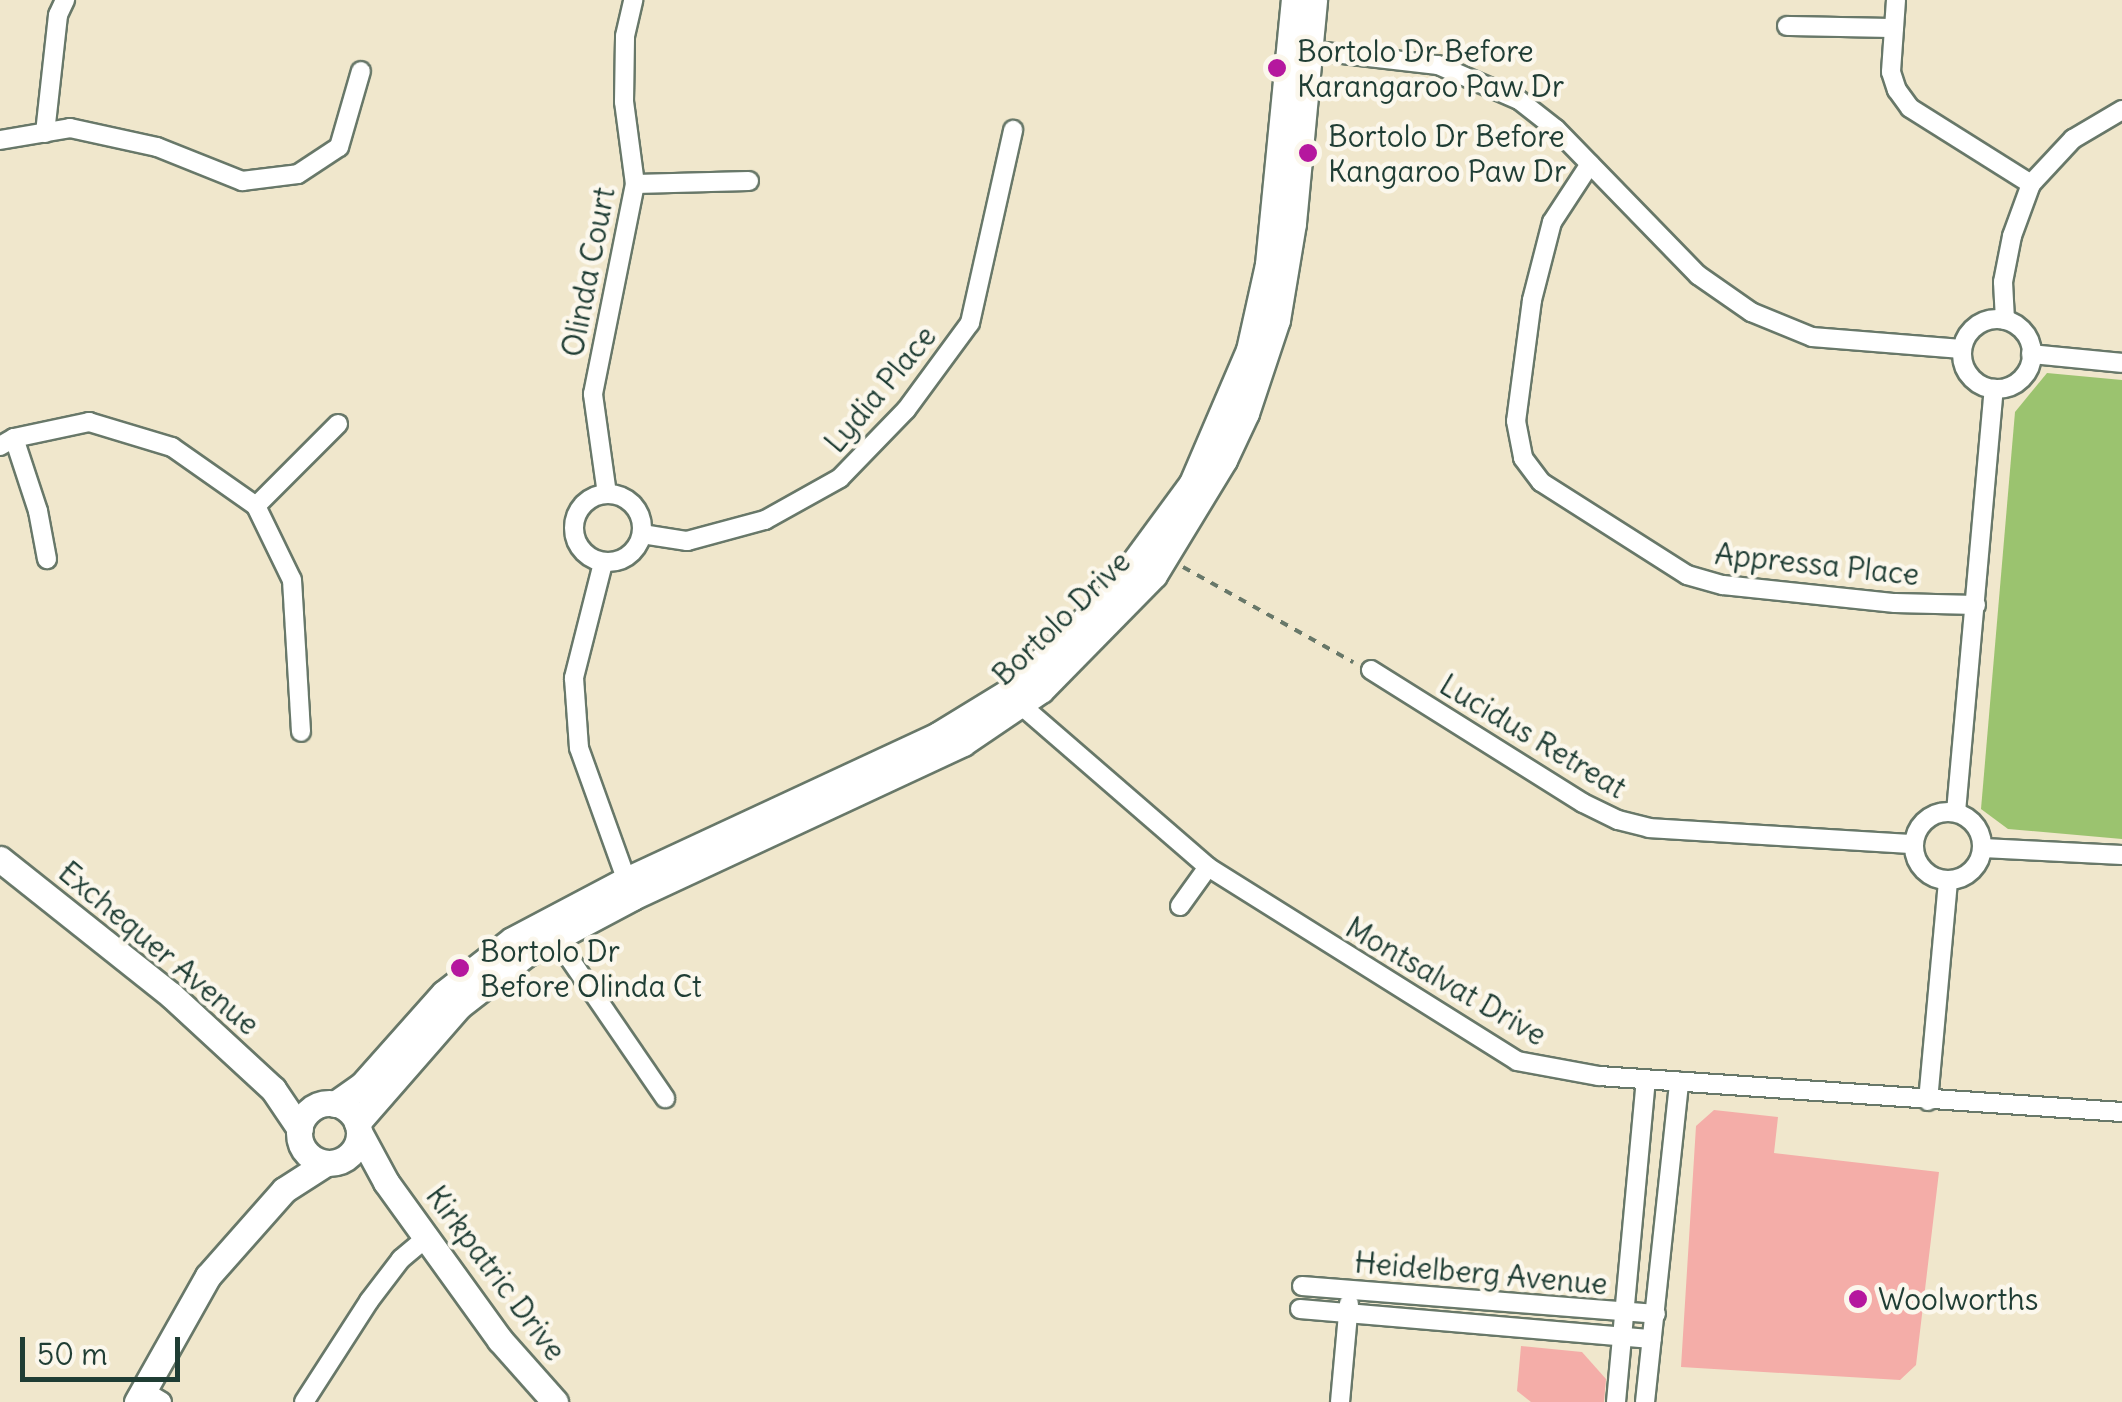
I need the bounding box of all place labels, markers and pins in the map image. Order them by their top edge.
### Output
place label: Bortolo Dr Before Karangaroo Paw Dr [1297,33,1564,104]
marker: Bortolo Dr Before Karangaroo Paw Dr [1266,57,1288,79]
place label: Bortolo Dr Before Kangaroo Paw Dr [1328,118,1566,188]
marker: Bortolo Dr Before Kangaroo Paw Dr [1297,142,1319,164]
place label: Bortolo Dr Before Olinda Ct [480,933,702,1004]
marker: Bortolo Dr Before Olinda Ct [449,957,471,979]
place label: Woolworths [1878,1281,2038,1317]
marker: Woolworths [1847,1288,1869,1310]

